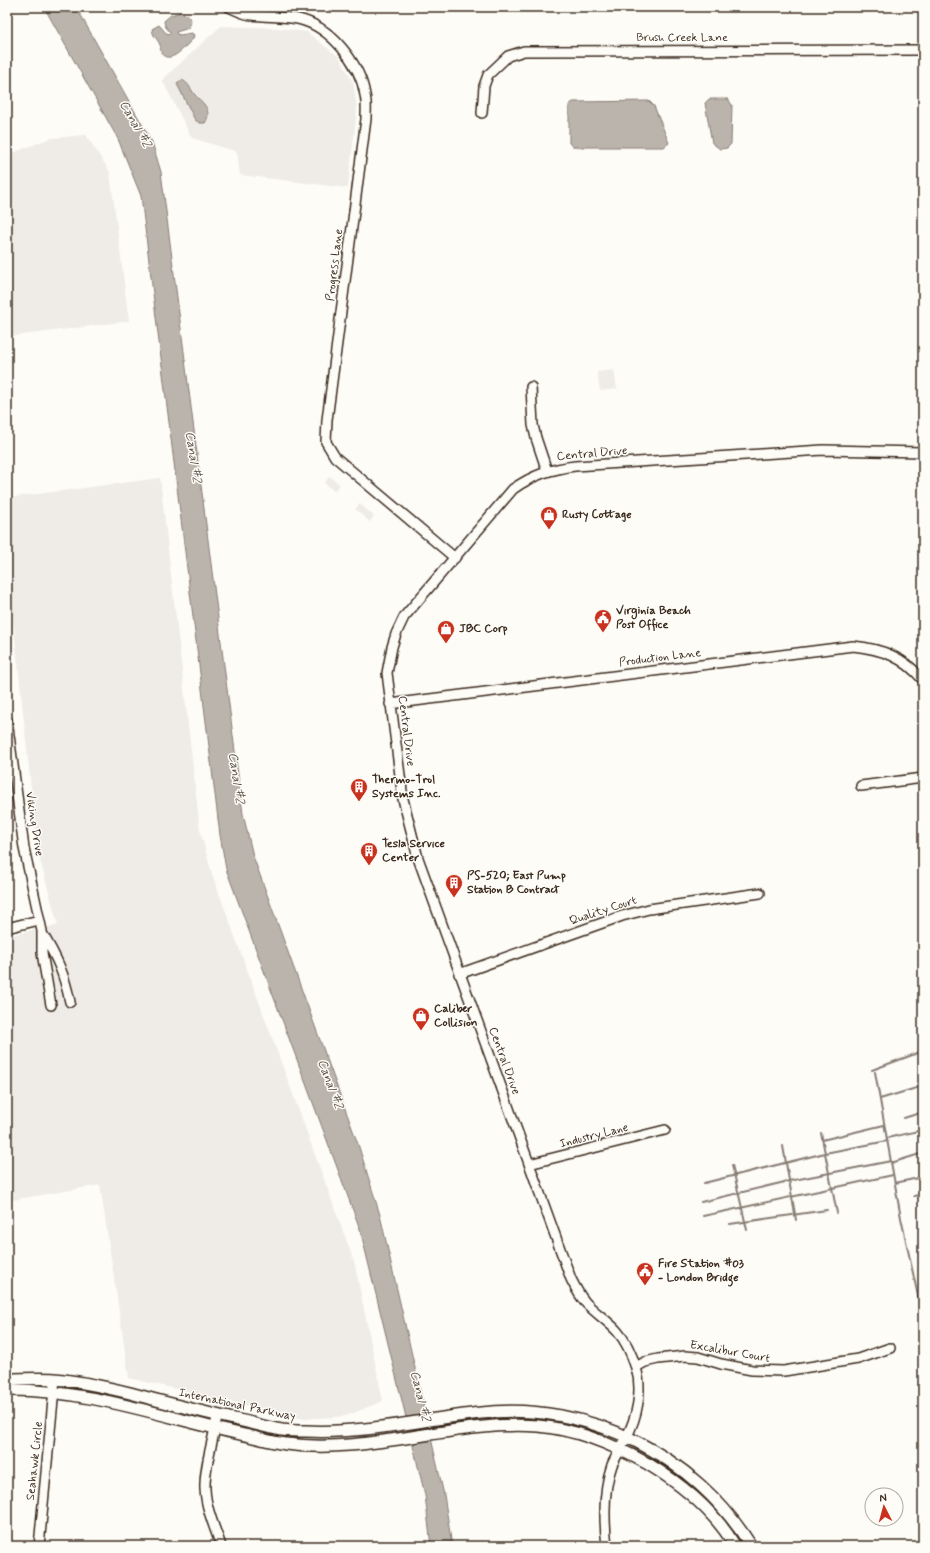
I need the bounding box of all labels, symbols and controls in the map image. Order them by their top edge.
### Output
street label: Brush Creek Lane [636,30,728,46]
water label: Canal #2 [115,97,156,152]
street label: Progress Lane [323,228,347,302]
water label: Canal #2 [181,430,205,485]
street label: Central Drive [556,443,628,465]
shop icon: Rusty Cottage [539,505,559,530]
place label: Rusty Cottage [562,507,632,523]
place label: Virginia Beach Post Office [616,603,691,633]
public building icon: Virginia Beach Post Office [593,608,613,633]
shop icon: JBC Corp [436,619,456,644]
place label: JBC Corp [459,621,508,637]
street label: Production Lane [618,645,702,671]
street label: Central Drive [394,695,418,767]
water label: Canal #2 [224,751,248,806]
place label: Thermo-Trol Systems Inc. [372,772,441,802]
building icon: Thermo-Trol Systems Inc. [349,777,369,802]
street label: Viking Drive [21,791,47,857]
place label: Tesla Service Center [382,836,445,866]
building icon: Tesla Service Center [359,841,379,866]
place label: PS-520; East Pump Station B Contract [467,868,566,898]
building icon: PS-520; East Pump Station B Contract [444,873,464,898]
street label: Quality Court [567,892,639,929]
place label: Caliber Collision [434,1001,478,1031]
shop icon: Caliber Collision [411,1006,431,1031]
street label: Central Drive [484,1025,524,1097]
water label: Canal #2 [313,1057,347,1113]
street label: Industry Lane [558,1120,630,1152]
place label: Fire Station #03 - London Bridge [658,1256,744,1287]
public building icon: Fire Station #03 - London Bridge [635,1261,655,1286]
street label: Excalibur Court [689,1337,772,1367]
water label: Canal #2 [406,1369,434,1425]
street label: International Parkway [177,1385,297,1425]
street label: Seahawk Circle [23,1421,47,1501]
north arrow [864,1487,904,1527]
text: N [879,1491,887,1505]

